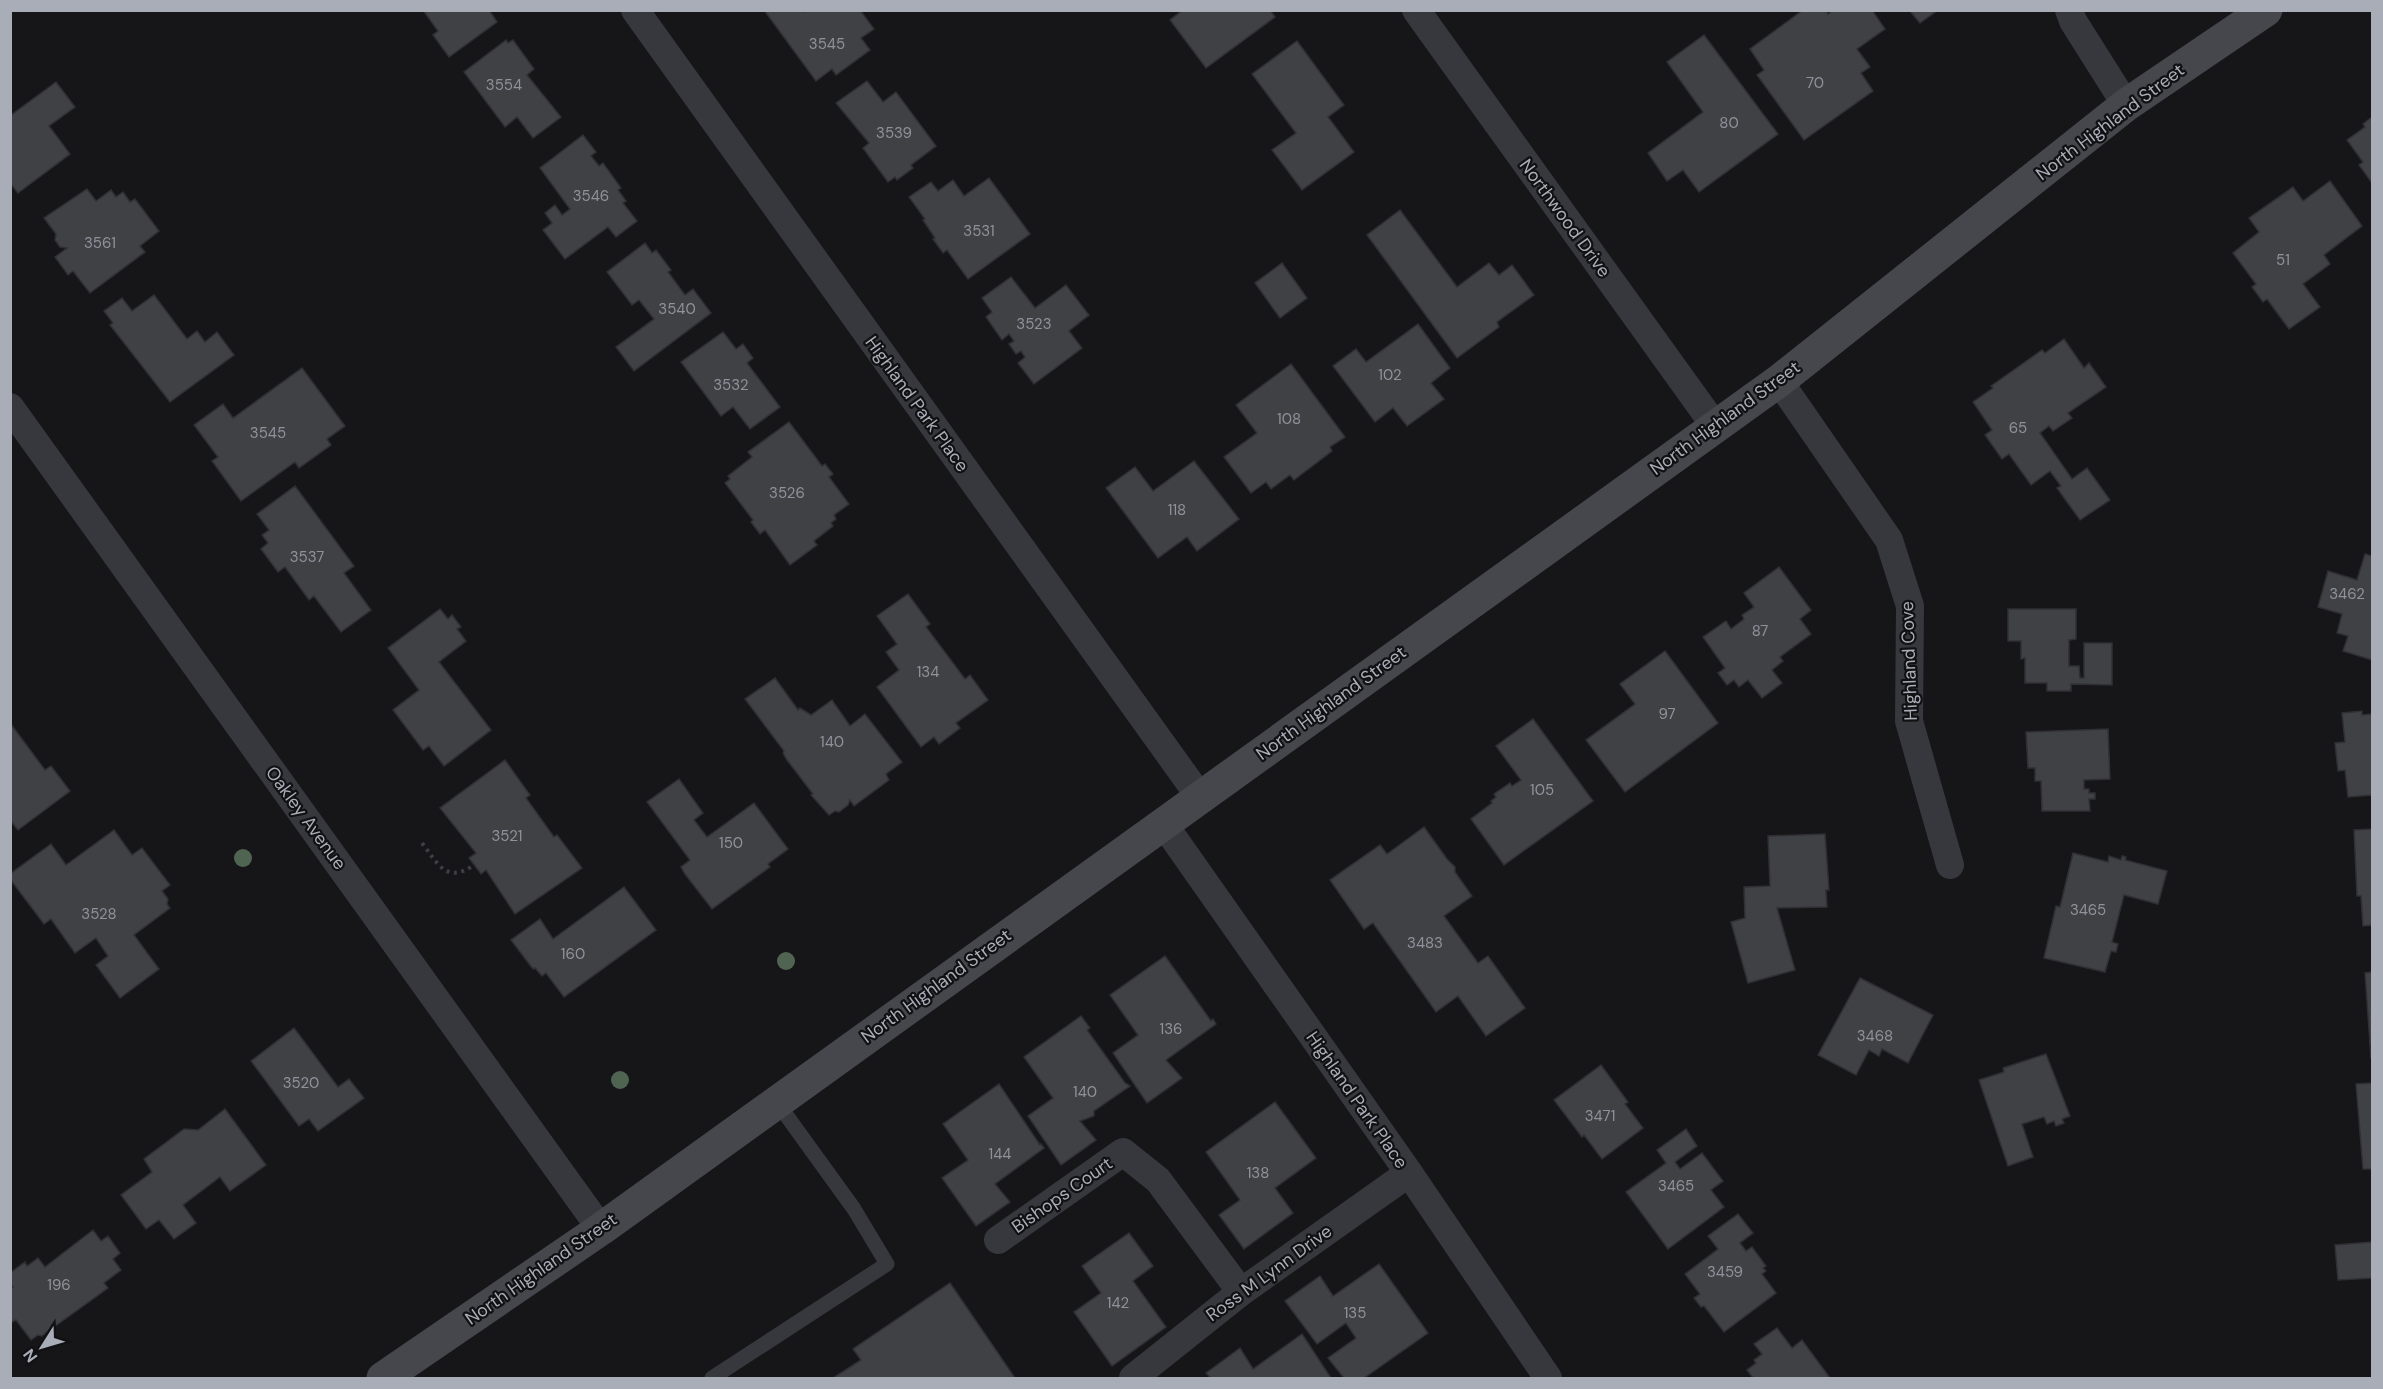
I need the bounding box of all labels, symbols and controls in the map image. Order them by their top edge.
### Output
house number: 3545 [809,34,845,54]
street label: North Highland Street [2031,58,2189,186]
house number: 70 [1806,73,1824,93]
house number: 3554 [486,75,522,95]
house number: 80 [1719,113,1739,133]
house number: 3539 [876,123,912,143]
street label: Northwood Drive [1514,154,1616,282]
house number: 3546 [573,186,609,206]
house number: 3531 [963,221,995,241]
house number: 3561 [84,233,116,253]
house number: 51 [2276,250,2290,270]
house number: 3540 [658,299,696,319]
house number: 3523 [1016,314,1052,334]
street label: Highland Park Place [860,331,974,477]
street label: North Highland Street [1645,355,1805,481]
house number: 102 [1378,365,1402,385]
house number: 3532 [713,375,749,395]
house number: 108 [1277,409,1301,429]
house number: 65 [2009,418,2027,438]
house number: 3545 [250,423,286,443]
house number: 3526 [769,483,805,503]
house number: 118 [1168,500,1186,520]
house number: 3537 [290,547,324,567]
house number: 3462 [2329,584,2365,604]
street label: Highland Cove [1895,601,1923,721]
house number: 87 [1752,621,1768,641]
street label: North Highland Street [1251,640,1411,766]
house number: 134 [917,662,939,682]
house number: 97 [1658,704,1676,724]
house number: 140 [820,732,844,752]
street label: Oakley Avenue [260,761,352,875]
house number: 105 [1530,780,1554,800]
house number: 3521 [491,826,523,846]
house number: 150 [719,833,743,853]
house number: 3465 [2070,900,2106,920]
house number: 3528 [81,904,117,924]
street label: North Highland Street [856,923,1016,1049]
house number: 3483 [1407,933,1443,953]
house number: 160 [561,944,585,964]
house number: 136 [1160,1019,1182,1039]
house number: 3468 [1857,1026,1893,1046]
street label: Highland Park Place [1301,1027,1413,1173]
house number: 3520 [283,1073,319,1093]
house number: 140 [1073,1082,1097,1102]
house number: 3471 [1585,1106,1615,1126]
house number: 144 [989,1144,1011,1164]
street label: Bishops Court [1007,1151,1117,1239]
house number: 138 [1247,1163,1269,1183]
house number: 3465 [1658,1176,1694,1196]
street label: North Highland Street [460,1207,622,1331]
street label: Ross M Lynn Drive [1201,1219,1337,1327]
house number: 3459 [1707,1262,1743,1282]
house number: 196 [47,1275,71,1295]
house number: 142 [1107,1293,1129,1313]
house number: 135 [1344,1303,1366,1323]
north arrow [12,1317,72,1377]
text: N [19,1345,42,1367]

